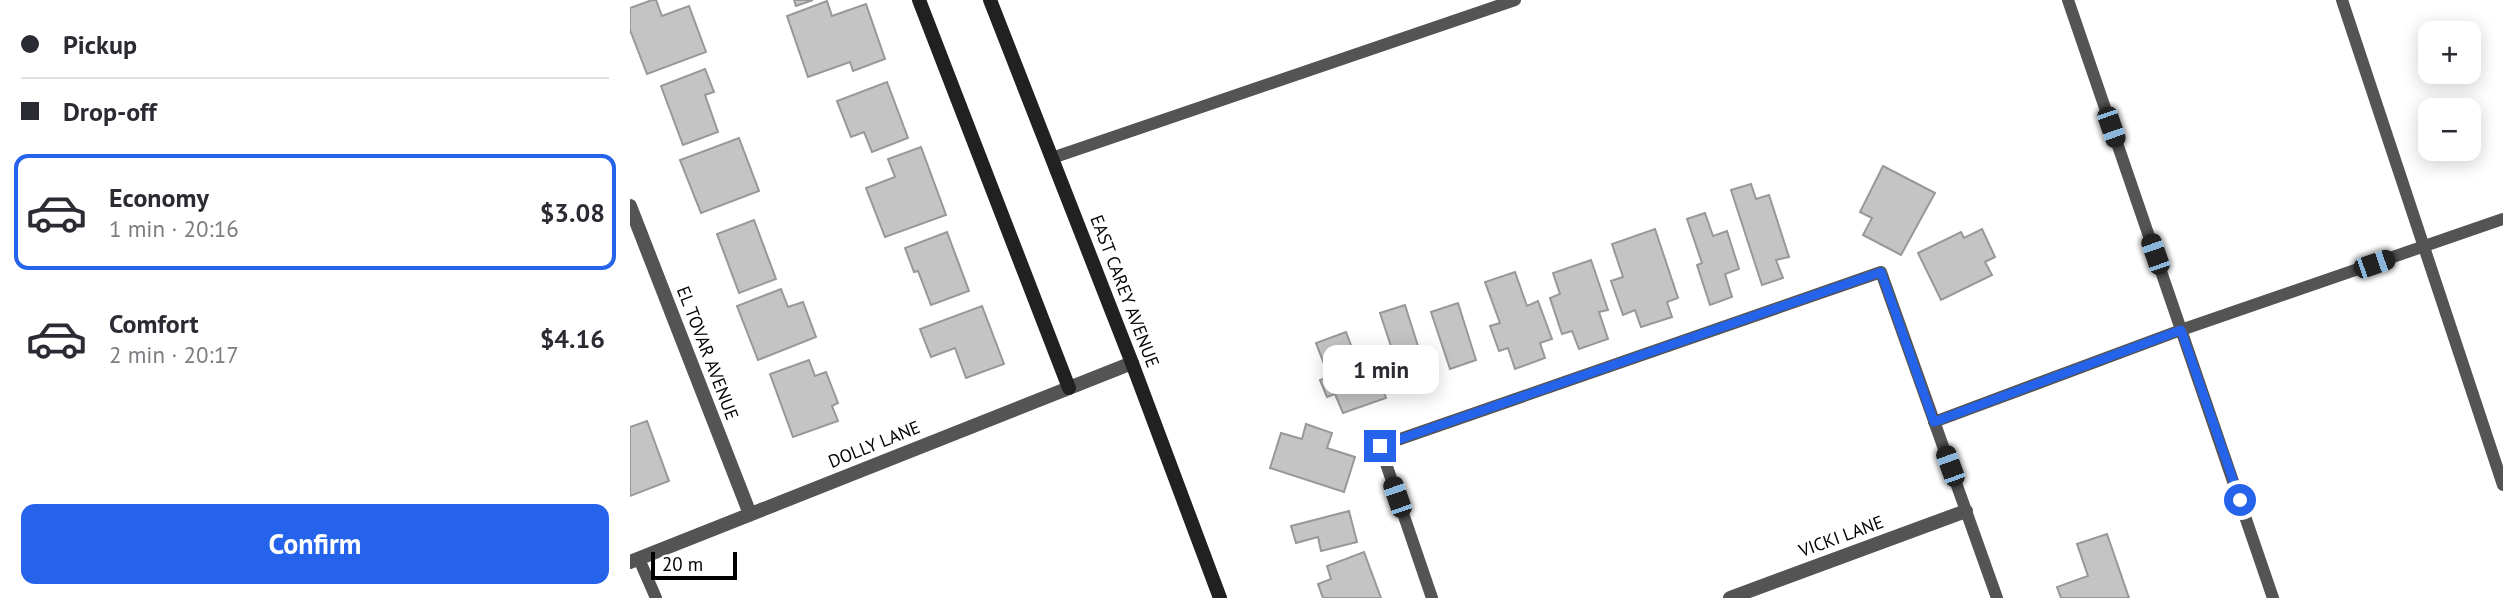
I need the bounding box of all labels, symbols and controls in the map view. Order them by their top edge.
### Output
map controls [2418,21,2481,161]
button: + [2418,21,2481,84]
text: Pickup [63,28,137,61]
text: Drop-off [63,95,157,128]
button: − [2418,98,2481,161]
car [2095,104,2128,150]
icon: car [25,181,88,244]
text: Economy [109,181,209,214]
text: $3.08 [540,196,605,229]
street label: EAST CAREY AVENUE [1085,212,1165,370]
text: 1 min · 20:16 [109,214,239,243]
car [2139,231,2172,277]
car [2351,247,2398,281]
street label: EL TOVAR AVENUE [672,283,744,423]
icon: car [25,307,88,370]
text: Comfort [109,307,199,340]
text: $4.16 [540,322,605,355]
text: 2 min · 20:17 [109,340,239,369]
callout: 1 min [1322,344,1438,394]
text: 1 min [1353,355,1409,384]
street label: DOLLY LANE [825,415,923,473]
route end [1364,430,1396,462]
car [1933,443,1968,489]
car [1381,474,1414,520]
route start [2224,484,2256,516]
button: Confirm [21,504,609,584]
street label: VICKI LANE [1795,510,1887,562]
scale bar [651,549,737,581]
text: 20 m [662,552,703,576]

